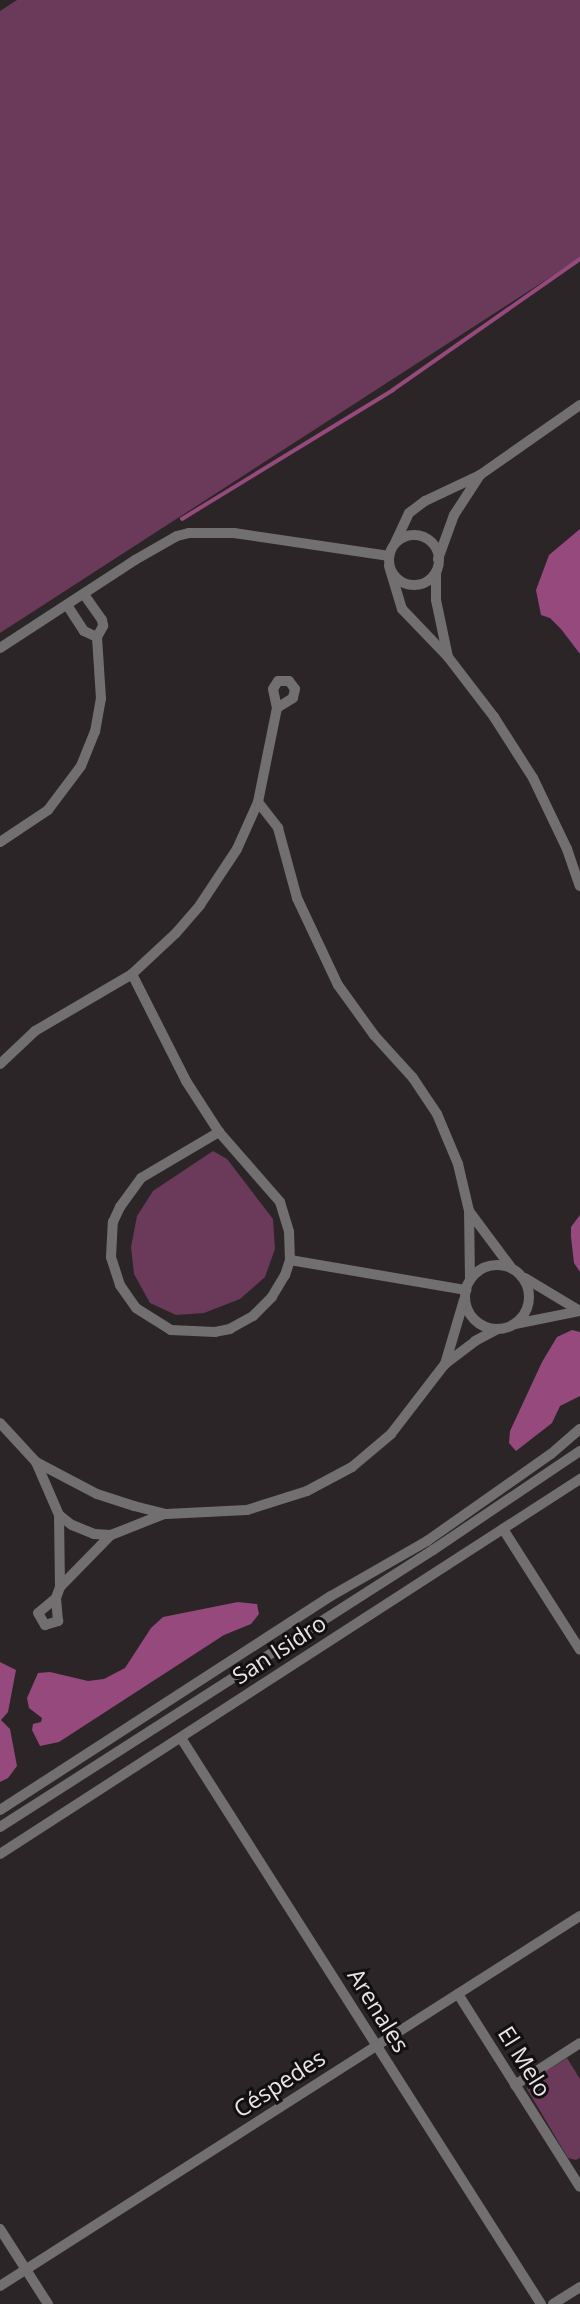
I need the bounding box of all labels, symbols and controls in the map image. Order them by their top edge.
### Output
street label: San Isidro [227,1609,331,1689]
street label: Arenales [343,1963,415,2057]
street label: El Melo [493,2021,557,2101]
street label: Céspedes [228,2043,330,2123]

